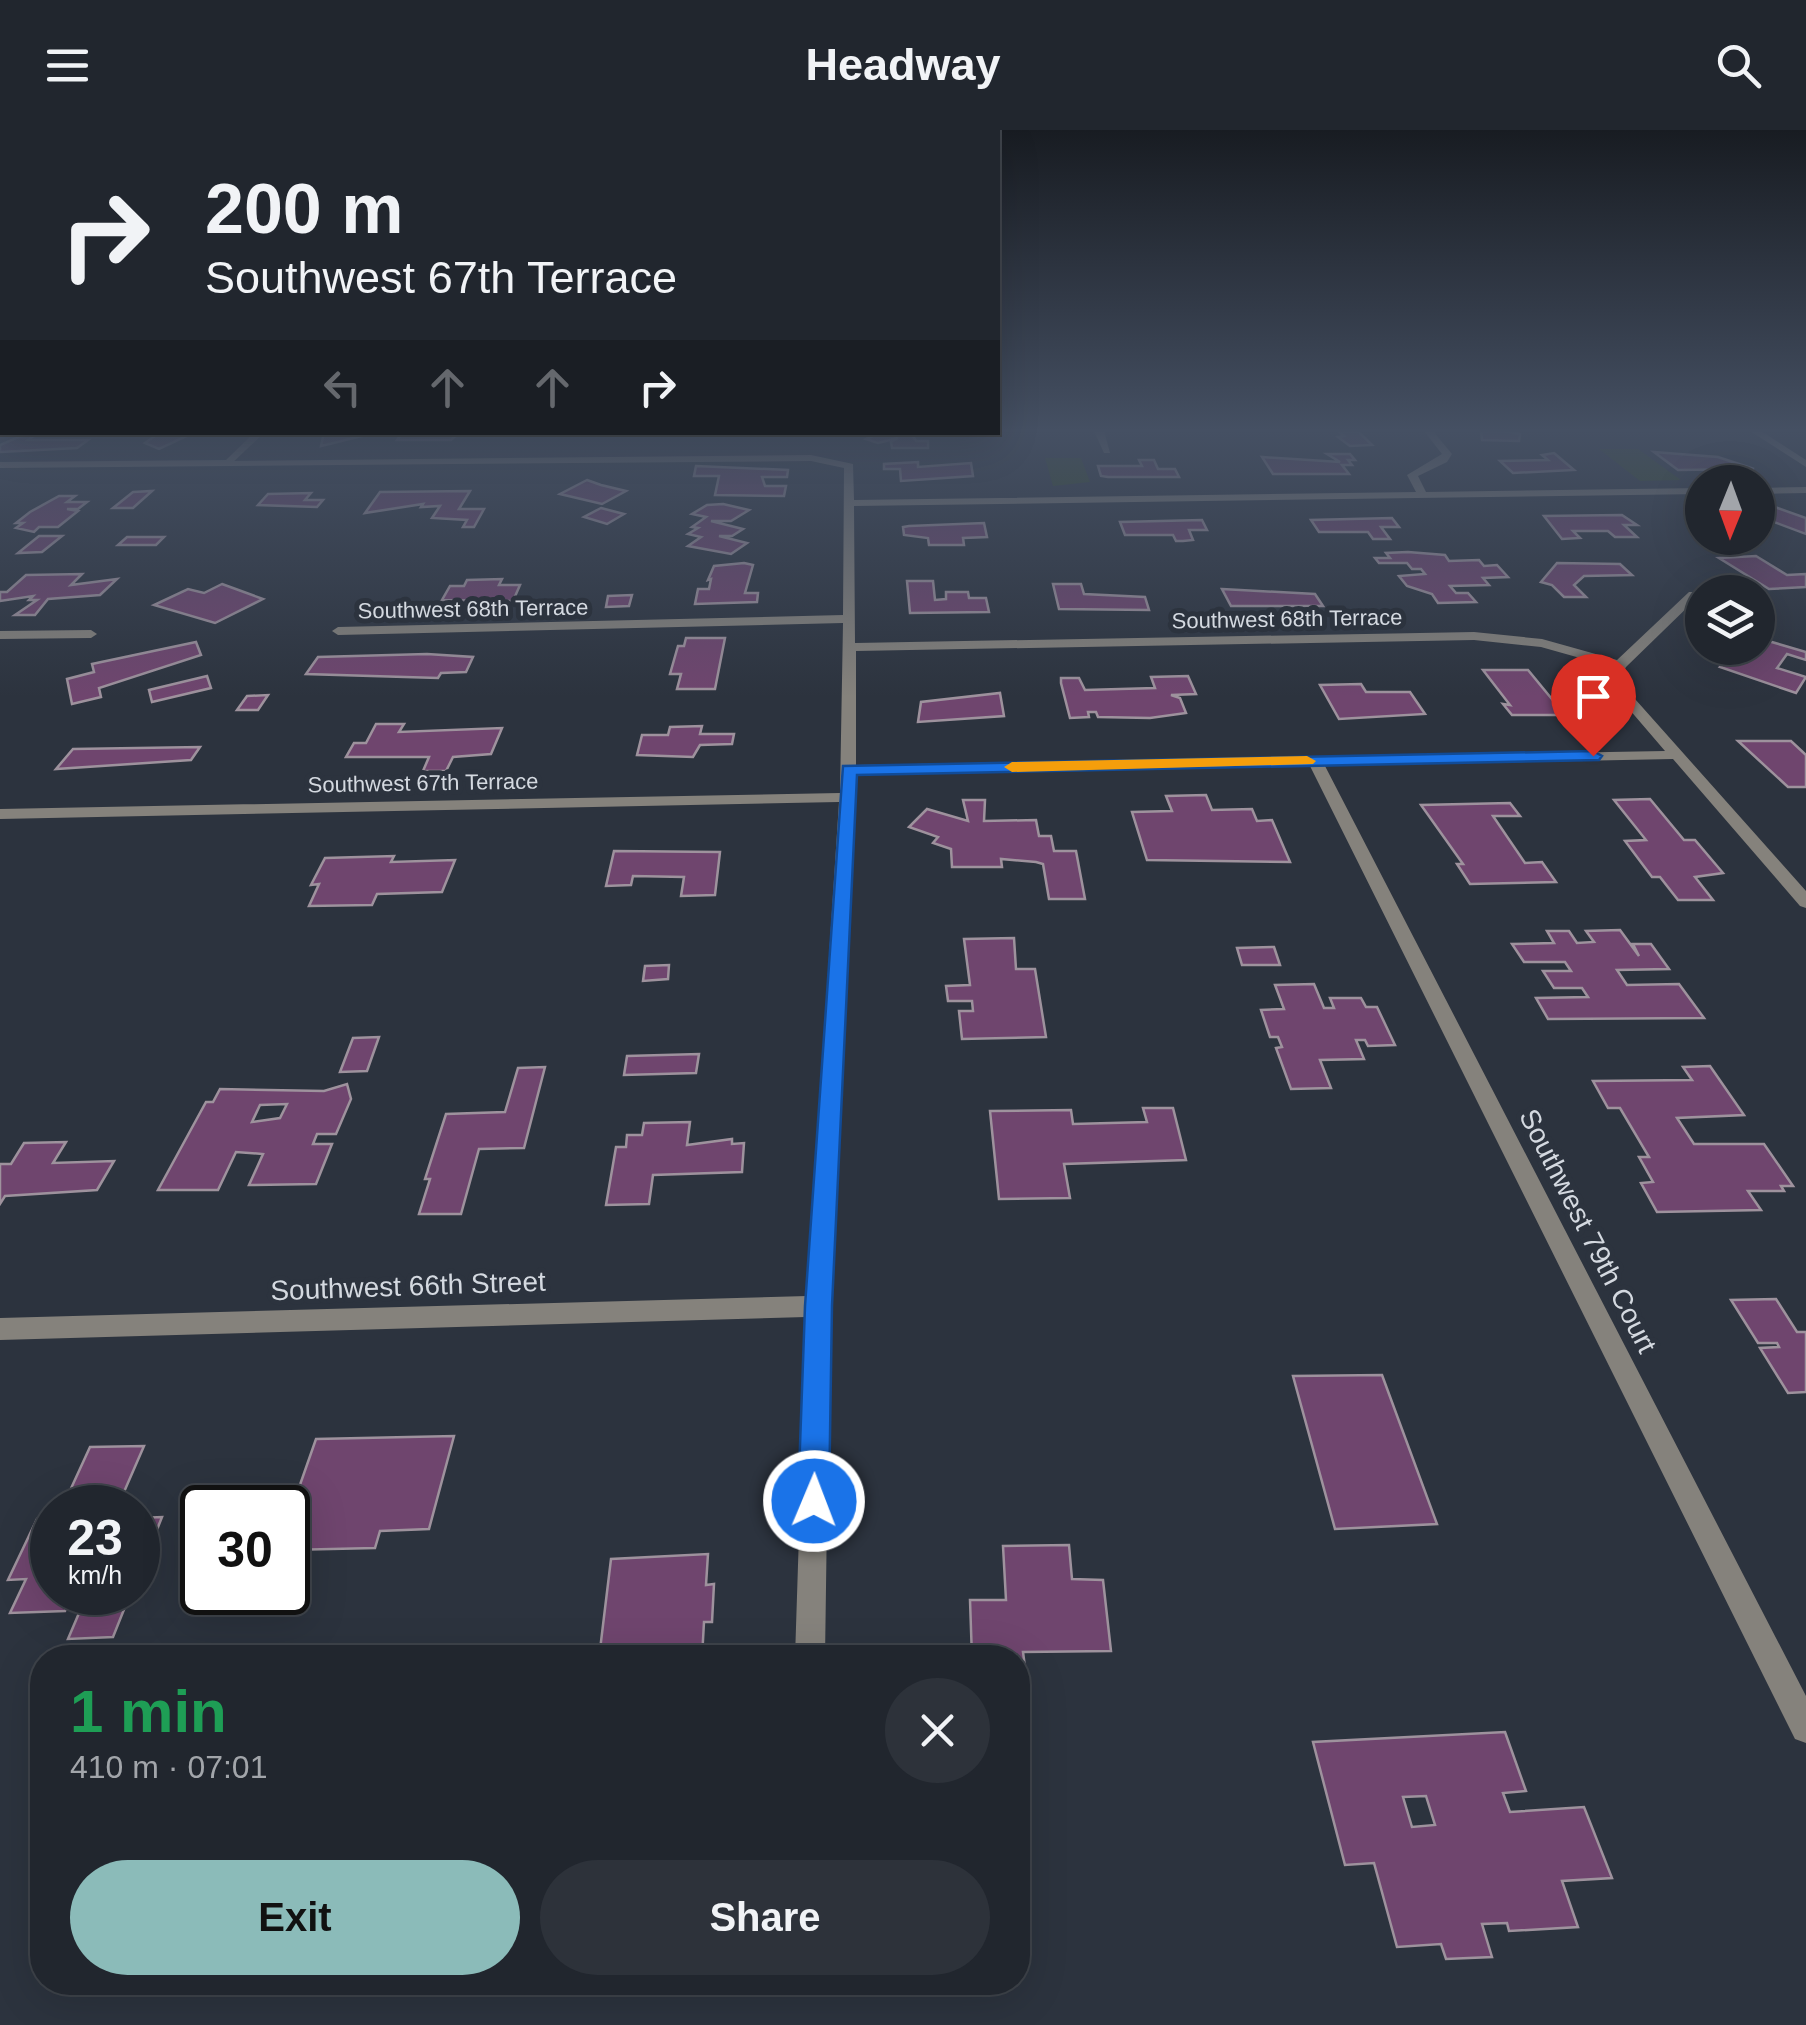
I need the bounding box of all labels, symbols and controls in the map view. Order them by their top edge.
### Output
icon: menu [40,38,95,93]
icon: search [1711,38,1766,93]
text: Headway [805,39,1001,90]
icon: right [40,170,170,300]
text: 200 m [205,170,403,248]
text: Southwest 67th Terrace [205,252,677,303]
icon: left [315,360,370,415]
icon: ahead [420,360,475,415]
icon: ahead [525,360,580,415]
icon: right [630,360,685,415]
north arrow [1685,465,1775,555]
map controls [1685,465,1775,665]
button: layers [1685,575,1775,665]
street label: Southwest 68th Terrace [357,594,589,624]
street label: Southwest 68th Terrace [1171,604,1403,634]
pin [1551,654,1636,757]
icon: arrive [1566,669,1621,724]
street label: Southwest 67th Terrace [307,768,539,798]
street label: Southwest 79th Court [1513,1104,1663,1358]
street label: Southwest 66th Street [270,1266,546,1306]
position arrow [762,1449,866,1553]
speed limit sign: 30 [180,1485,310,1615]
text: 23 [67,1510,123,1566]
text: km/h [68,1561,122,1589]
text: 1 min [70,1678,227,1745]
button: close [885,1678,990,1783]
text: 410 m · 07:01 [70,1749,267,1785]
button: Exit [70,1860,520,1975]
button: Share [540,1860,990,1975]

